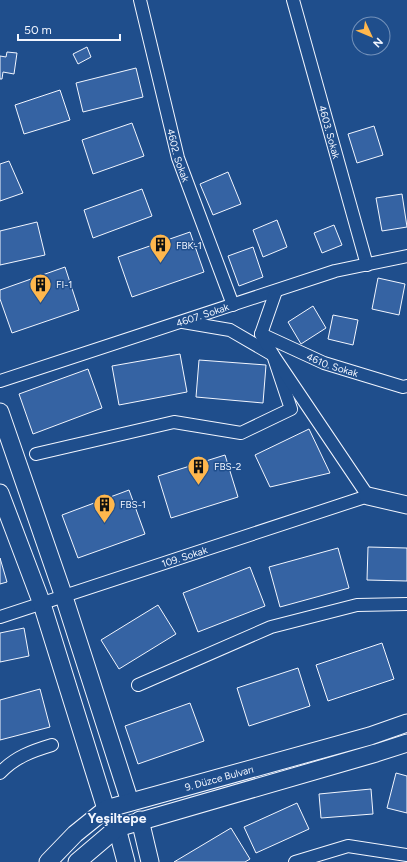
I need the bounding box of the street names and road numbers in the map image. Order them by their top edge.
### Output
street label: 4603. Sokak [316,104,344,160]
street label: 4602. Sokak [165,127,193,184]
street label: 4607. Sokak [174,300,231,329]
street label: 4610. Sokak [305,349,360,380]
street label: 109. Sokak [160,543,209,570]
street label: 9. Düzce Bulvarı [183,762,255,793]

